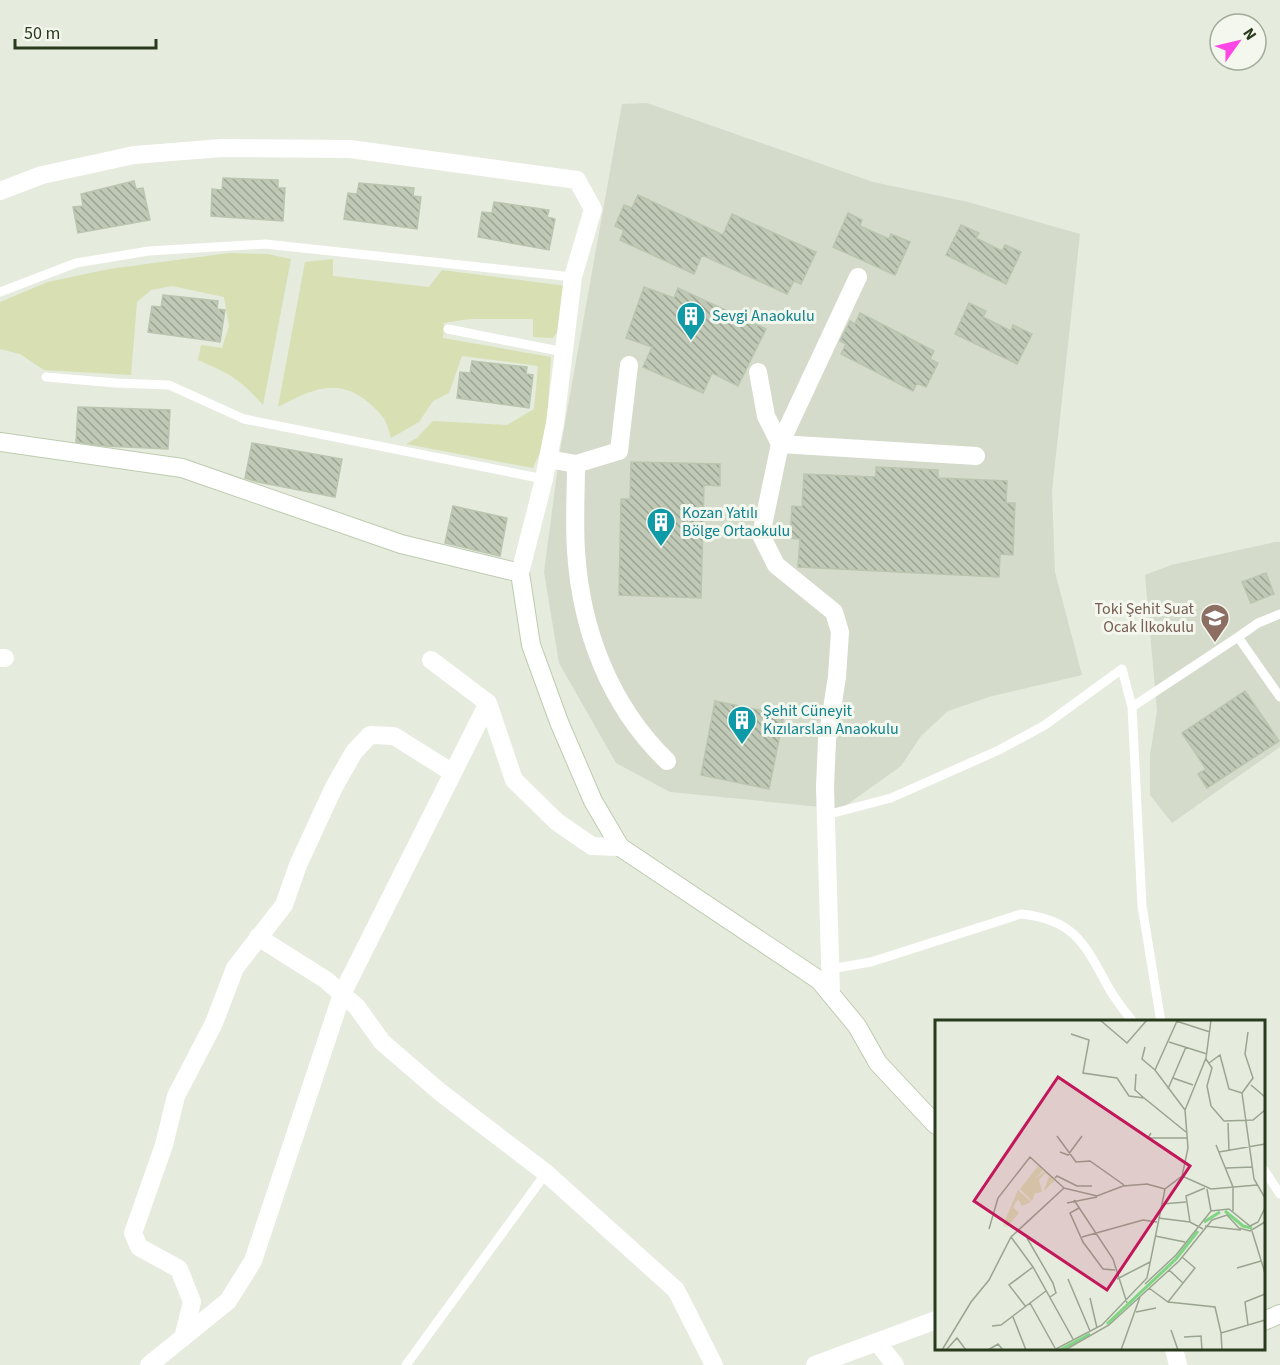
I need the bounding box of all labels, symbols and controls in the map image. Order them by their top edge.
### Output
scale bar [15,12,156,50]
north arrow [1208,12,1268,72]
text: 50 m [24,21,60,46]
text: N [1238,24,1262,45]
building icon: Sevgi Anaokulu [675,300,707,342]
place label: Sevgi Anaokulu [712,305,815,327]
place label: Kozan Yatılı Bölge Ortaokulu [682,502,790,542]
building icon: Kozan Yatılı Bölge Ortaokulu [645,506,677,548]
place label: Toki Şehit Suat Ocak İlkokulu [1095,598,1195,638]
school or university icon: Toki Şehit Suat Ocak İlkokulu [1199,602,1231,644]
place label: Şehit Cüneyit Kızılarslan Anaokulu [763,700,899,740]
building icon: Şehit Cüneyit Kızılarslan Anaokulu [726,704,758,746]
inset map [935,1020,1265,1350]

